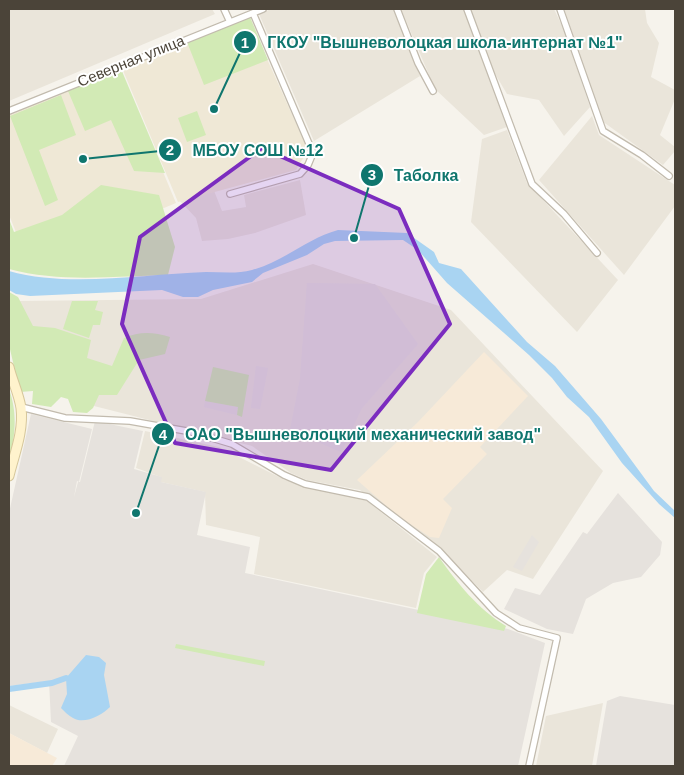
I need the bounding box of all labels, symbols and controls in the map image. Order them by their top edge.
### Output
callout: ГКОУ "Вышневолоцкая школа-интернат №1" [232,27,633,58]
street label: Северная улица [75,31,187,90]
text: 1 [241,34,249,51]
text: ГКОУ "Вышневолоцкая школа-интернат №1" [267,34,623,51]
callout: МБОУ СОШ №12 [157,135,334,166]
text: 2 [166,141,174,158]
text: МБОУ СОШ №12 [192,142,324,159]
callout: Таболка [359,160,469,191]
text: 3 [368,166,376,183]
text: Таболка [394,167,458,184]
callout: ОАО "Вышневолоцкий механический завод" [150,419,552,450]
text: 4 [159,426,168,443]
text: ОАО "Вышневолоцкий механический завод" [185,426,541,443]

